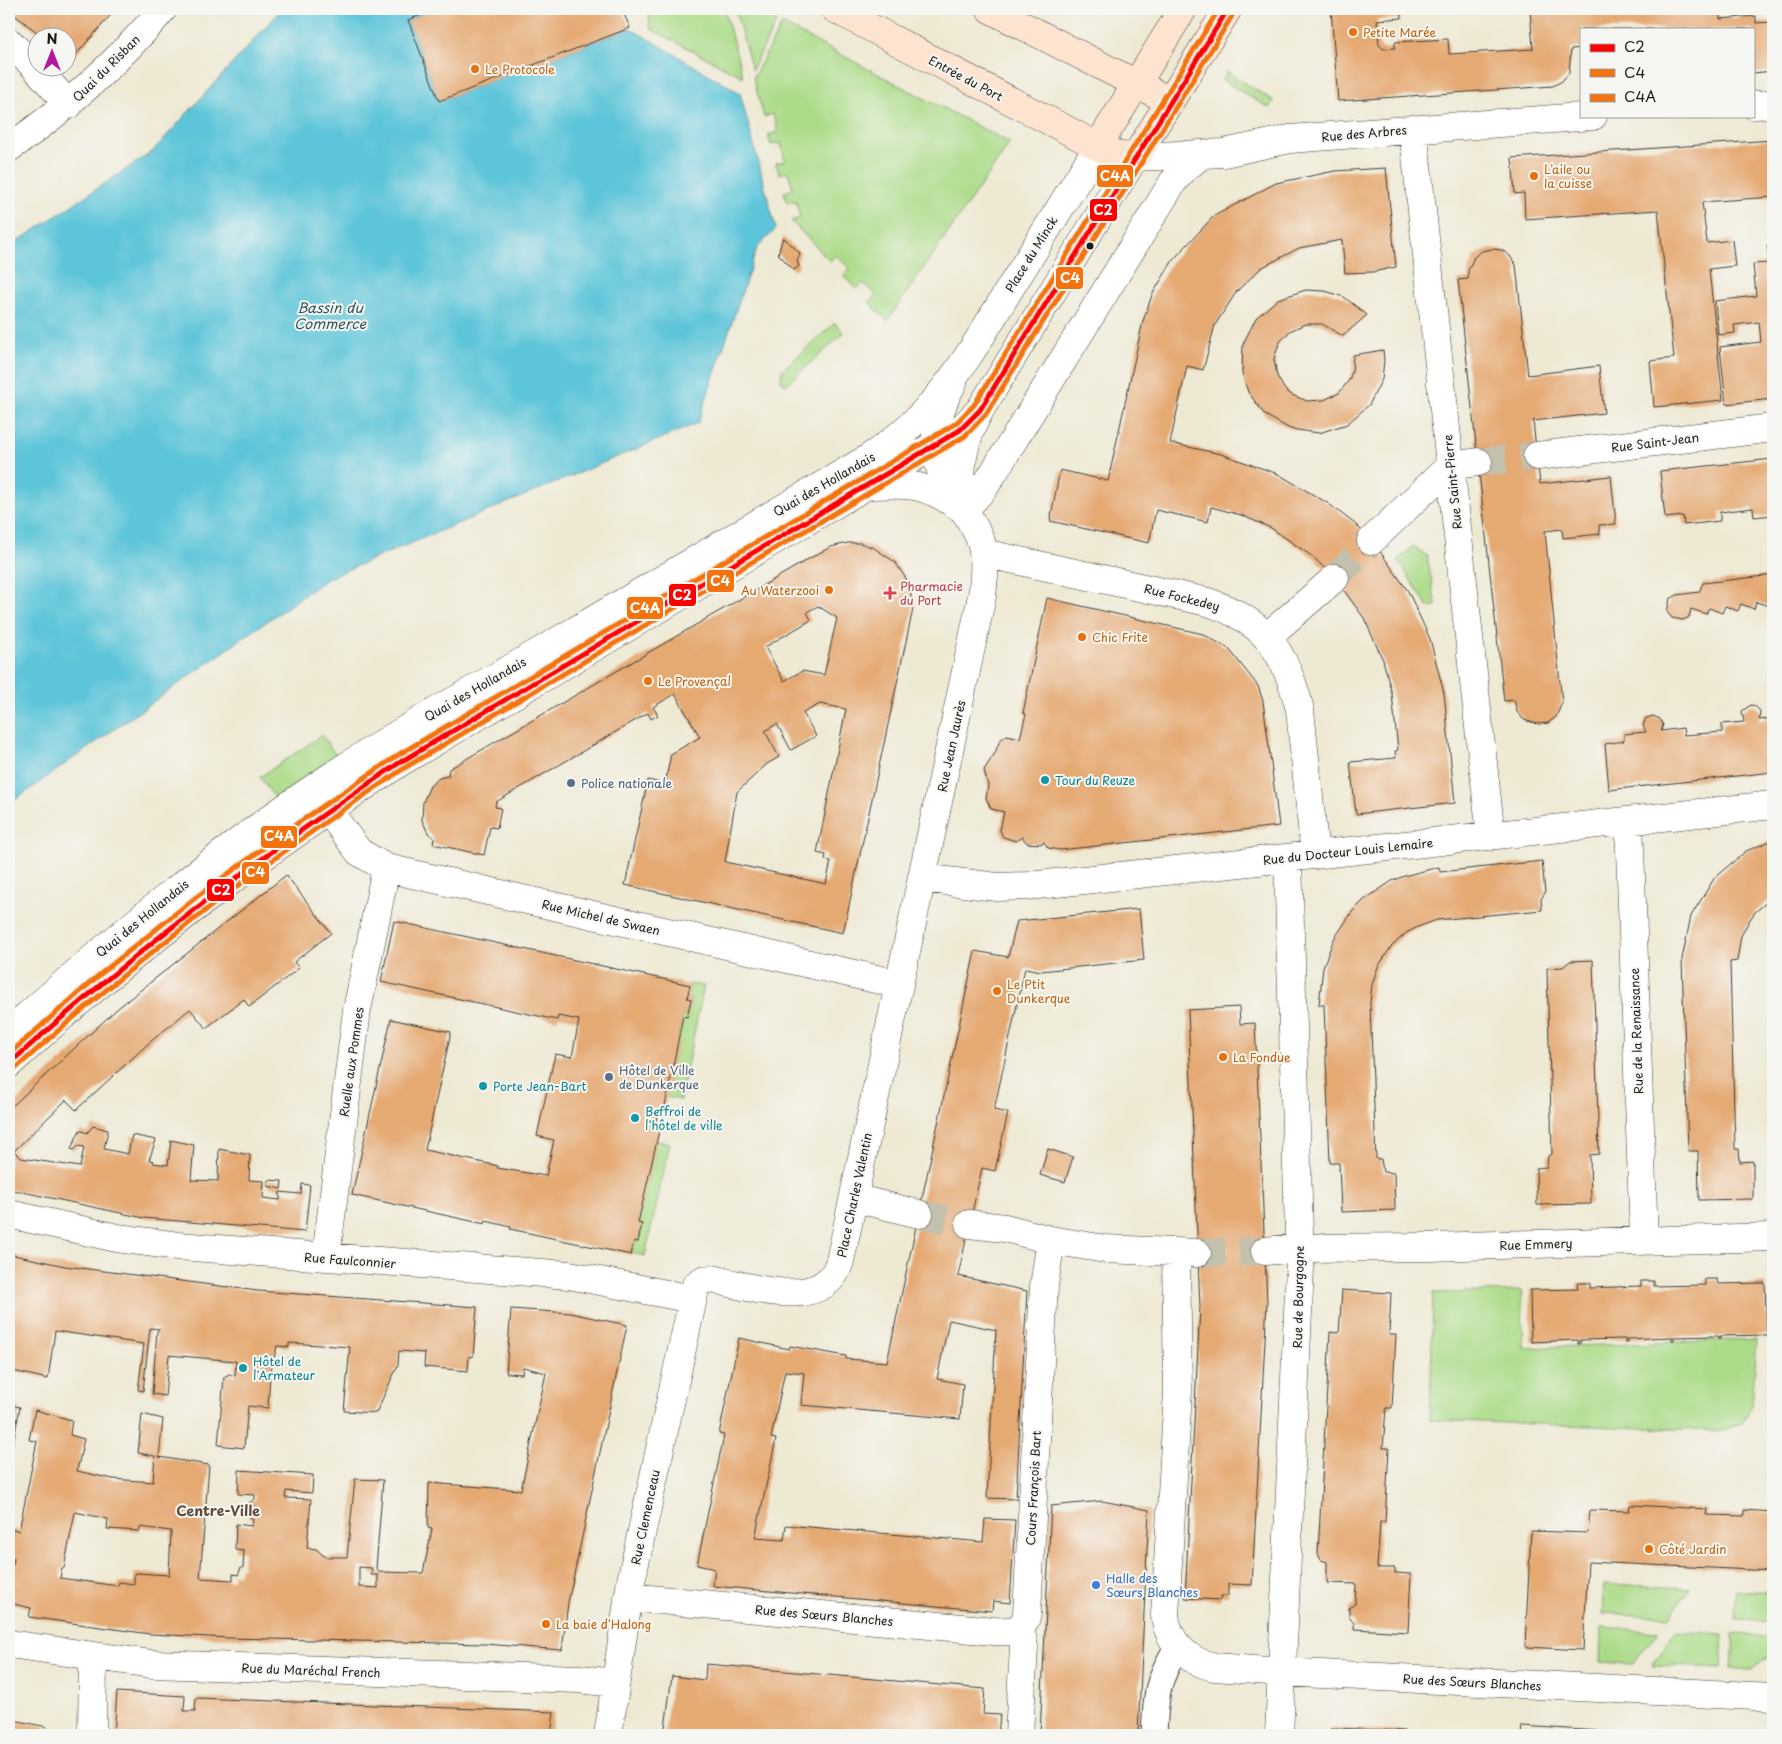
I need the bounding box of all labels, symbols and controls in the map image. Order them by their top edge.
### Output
place label: Petite Marée [1363,23,1437,41]
marker: Petite Marée [1347,26,1359,38]
north arrow [28,28,78,78]
text: N [46,28,58,49]
legend [1580,28,1754,118]
street label: Quai du Risban [68,30,144,106]
text: C2 [1624,34,1645,57]
street label: Entrée du Port [926,51,1007,105]
place label: Le Protocole [485,60,555,78]
text: C4 [1624,60,1645,83]
marker: Le Protocole [469,63,481,75]
text: C4A [1624,84,1656,107]
street label: Rue des Arbres [1321,120,1408,146]
place label: L'aile ou la cuisse [1544,160,1592,192]
line badge: C4A [1096,164,1134,188]
text: C4A [1100,165,1131,186]
marker: L'aile ou la cuisse [1528,170,1540,182]
line badge: C2 [1089,198,1118,222]
text: C2 [1093,199,1113,220]
street label: Place du Minck [1000,212,1062,296]
unlabelled marker [1085,241,1095,251]
line badge: C4 [1055,266,1084,290]
text: C4 [1060,267,1080,288]
water label: Bassin du Commerce [294,297,368,334]
street label: Rue Saint-Jean [1610,428,1700,456]
street label: Rue Saint-Pierre [1438,434,1466,530]
street label: Quai des Hollandais [770,447,879,520]
line badge: C4 [706,569,735,593]
text: C4 [710,570,730,591]
place label: Pharmacie du Port [900,577,963,609]
street label: Rue Fockedey [1142,579,1222,615]
place label: Au Waterzooi [741,581,819,599]
line badge: C2 [668,583,697,607]
text: C2 [672,584,692,605]
marker: Au Waterzooi [823,584,835,596]
marker: Pharmacie du Port [884,587,896,599]
line badge: C4A [626,596,664,620]
text: C4A [630,597,661,618]
place label: Chic Frite [1092,628,1148,646]
marker: Chic Frite [1076,631,1088,643]
street label: Quai des Hollandais [421,652,530,725]
place label: Le Provençal [658,672,731,690]
marker: Le Provençal [642,675,654,687]
street label: Rue Jean Jaurès [932,698,970,794]
place label: Tour du Reuze [1055,771,1135,789]
place label: Police nationale [581,774,672,792]
marker: Tour du Reuze [1039,774,1051,786]
marker: Police nationale [565,777,577,789]
line badge: C4A [260,825,298,849]
text: C4A [264,825,295,846]
street label: Rue du Docteur Louis Lemaire [1262,833,1434,869]
line badge: C4 [241,861,270,885]
text: C4 [245,861,265,882]
street label: Quai des Hollandais [92,875,193,961]
line badge: C2 [206,878,235,902]
text: C2 [211,879,231,900]
street label: Rue Michel de Swaen [540,895,662,939]
street label: Rue de la Renaissance [1625,967,1647,1094]
place label: Le Ptit Dunkerque [1007,975,1071,1007]
marker: Le Ptit Dunkerque [991,985,1003,997]
street label: Ruelle aux Pommes [334,1005,368,1118]
place label: La Fondue [1233,1048,1291,1066]
marker: La Fondue [1217,1051,1229,1063]
place label: Hôtel de Ville de Dunkerque [619,1061,699,1093]
marker: Hôtel de Ville de Dunkerque [603,1071,615,1083]
place label: Porte Jean-Bart [493,1077,586,1095]
marker: Porte Jean-Bart [477,1080,489,1092]
place label: Beffroi de l'hôtel de ville [645,1102,723,1134]
marker: Beffroi de l'hôtel de ville [629,1112,641,1124]
street label: Place Charles Valentin [832,1131,876,1259]
street label: Rue Emmery [1499,1234,1573,1254]
street label: Rue de Bourgogne [1288,1245,1308,1348]
street label: Rue Faulconnier [304,1248,397,1272]
place label: Hôtel de l'Armateur [253,1352,315,1384]
marker: Hôtel de l'Armateur [237,1362,249,1374]
street label: Cours François Bart [1021,1430,1045,1546]
street label: Rue Clemenceau [626,1468,664,1566]
district label: Centre-Ville [176,1500,260,1521]
place label: Côté Jardin [1659,1540,1727,1558]
marker: Côté Jardin [1643,1543,1655,1555]
place label: Halle des Sœurs Blanches [1106,1569,1199,1601]
marker: Halle des Sœurs Blanches [1090,1579,1102,1591]
street label: Rue des Sœurs Blanches [754,1600,894,1630]
place label: La baie d'Halong [556,1615,652,1633]
marker: La baie d'Halong [540,1618,552,1630]
street label: Rue du Maréchal French [241,1659,381,1681]
street label: Rue des Sœurs Blanches [1402,1669,1542,1695]

